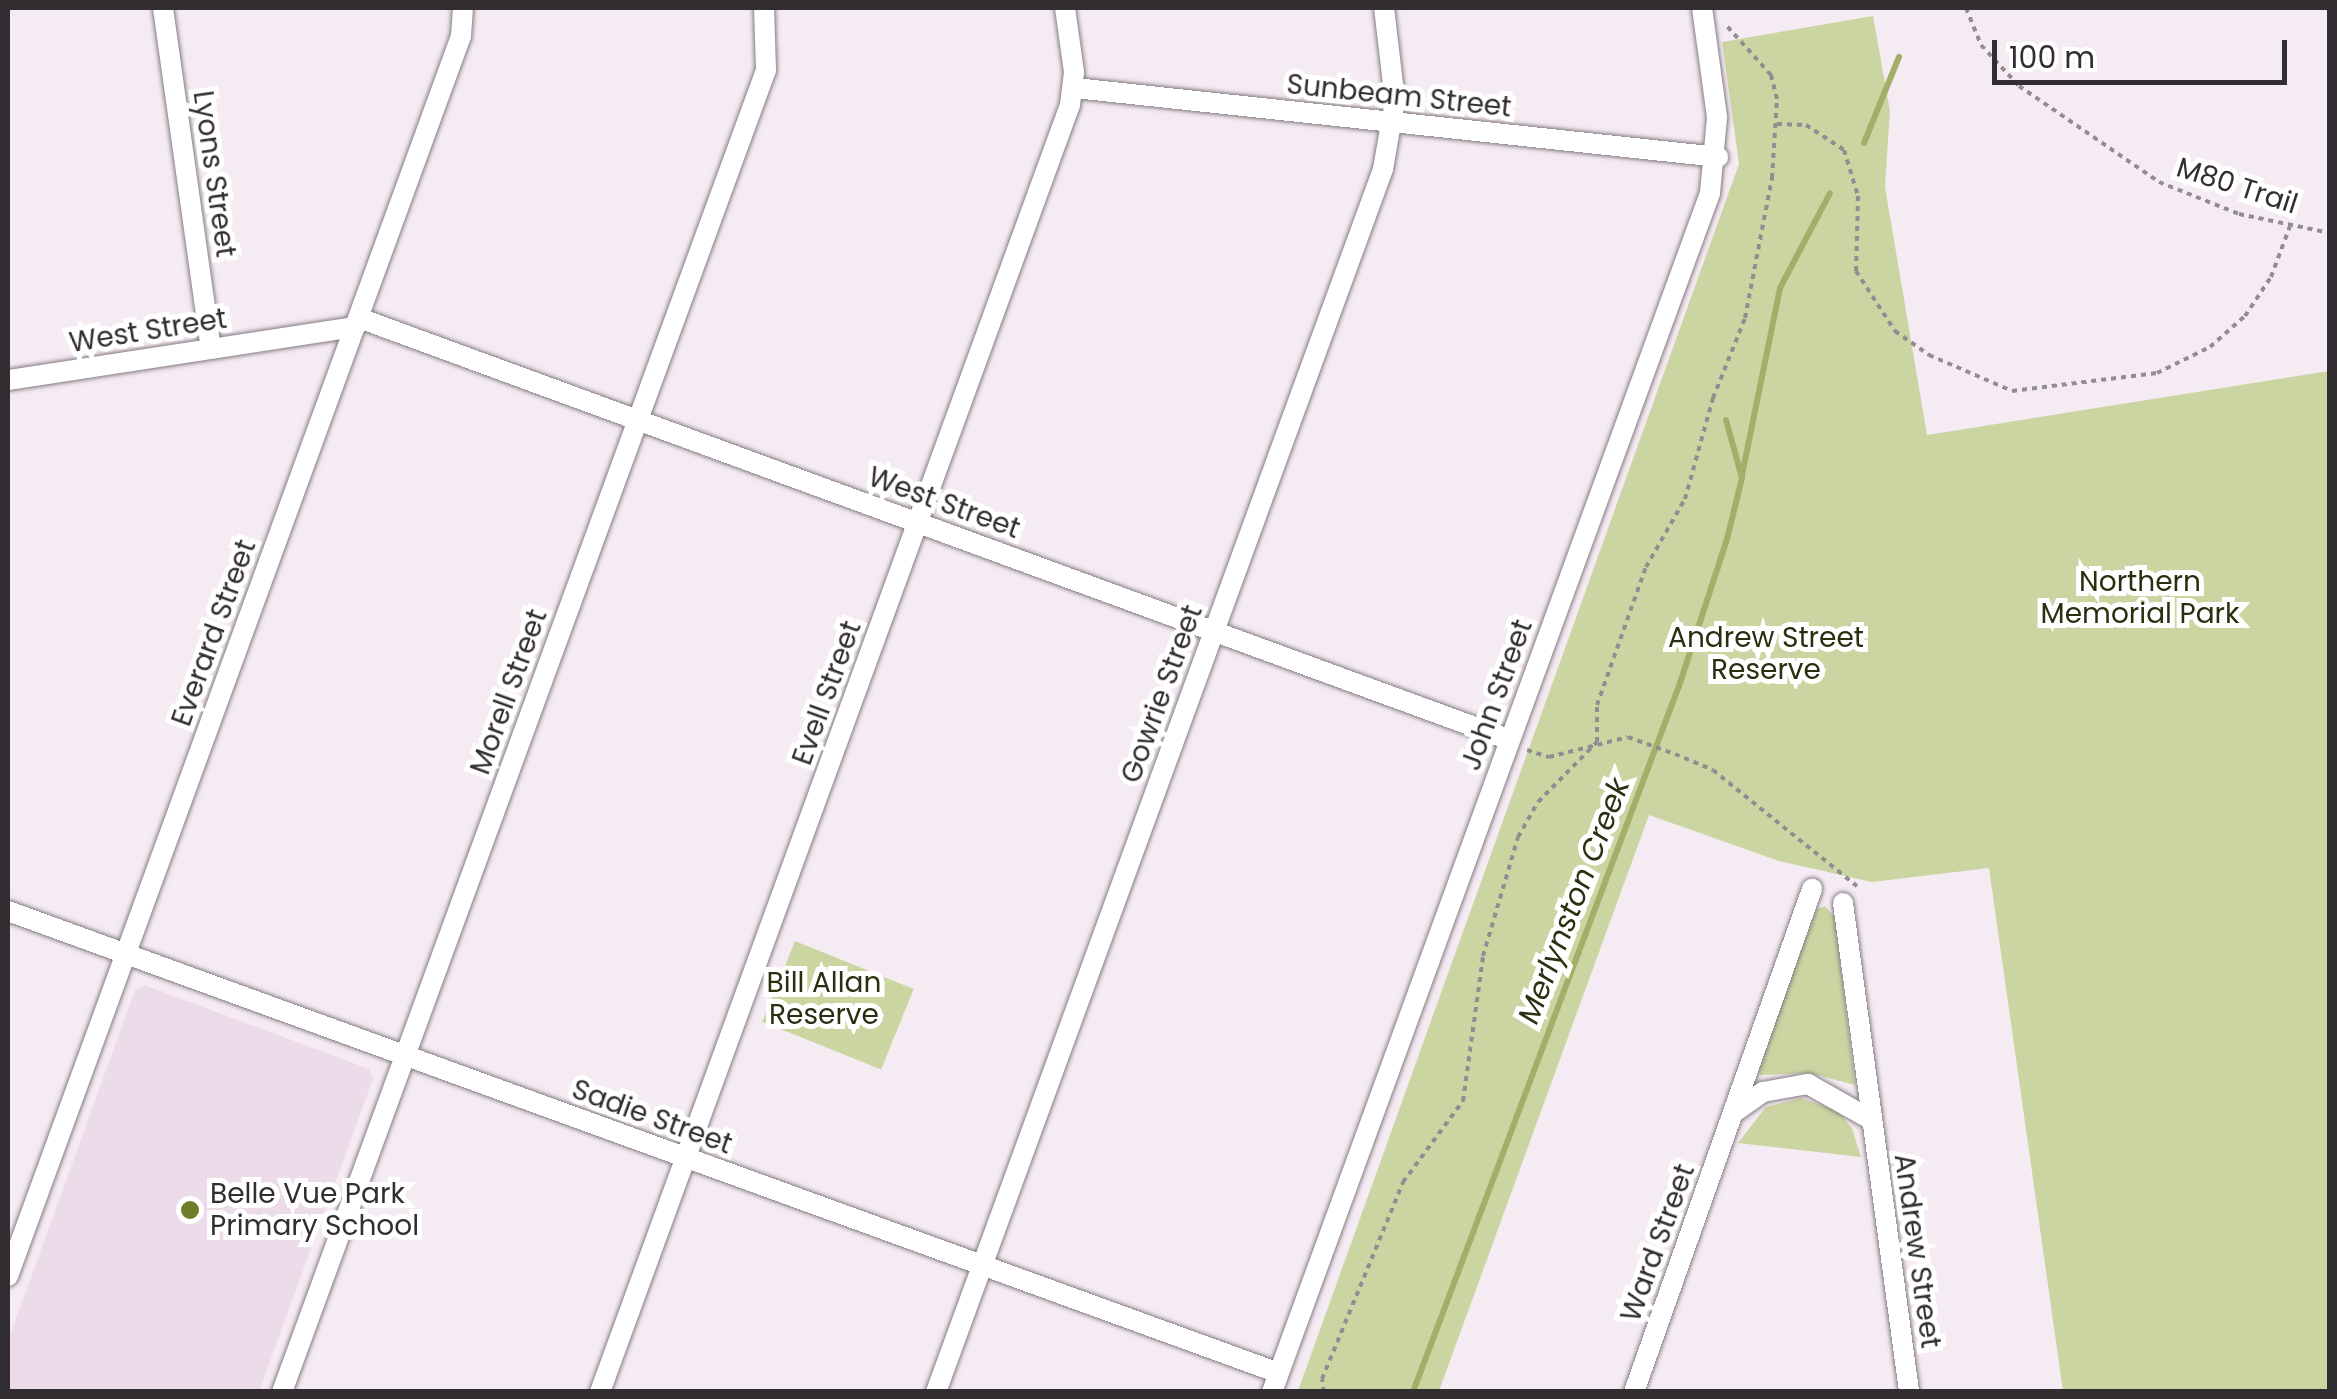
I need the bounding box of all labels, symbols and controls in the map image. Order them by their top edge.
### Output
scale bar [1997,20,2292,82]
text: 100 m [2009,36,2095,79]
street label: Sunbeam Street [1285,67,1513,125]
street label: Lyons Street [186,89,242,259]
street label: M80 Trail [2172,151,2302,221]
street label: West Street [67,302,229,360]
street label: West Street [864,460,1024,546]
street label: Everard Street [165,535,263,731]
park label: Northern Memorial Park [2041,565,2239,631]
street label: Gowrie Street [1114,600,1210,788]
street label: Morell Street [464,605,554,779]
street label: John Street [1454,615,1540,775]
street label: Evell Street [785,616,869,770]
park label: Andrew Street Reserve [1668,621,1864,687]
water label: Merlynston Creek [1511,773,1637,1029]
park label: Bill Allan Reserve [767,966,881,1032]
street label: Sadie Street [567,1072,737,1162]
street label: Andrew Street [1887,1152,1947,1350]
street label: Ward Street [1614,1160,1702,1326]
place label: Belle Vue Park Primary School [210,1177,419,1243]
marker: Belle Vue Park Primary School [179,1199,201,1221]

